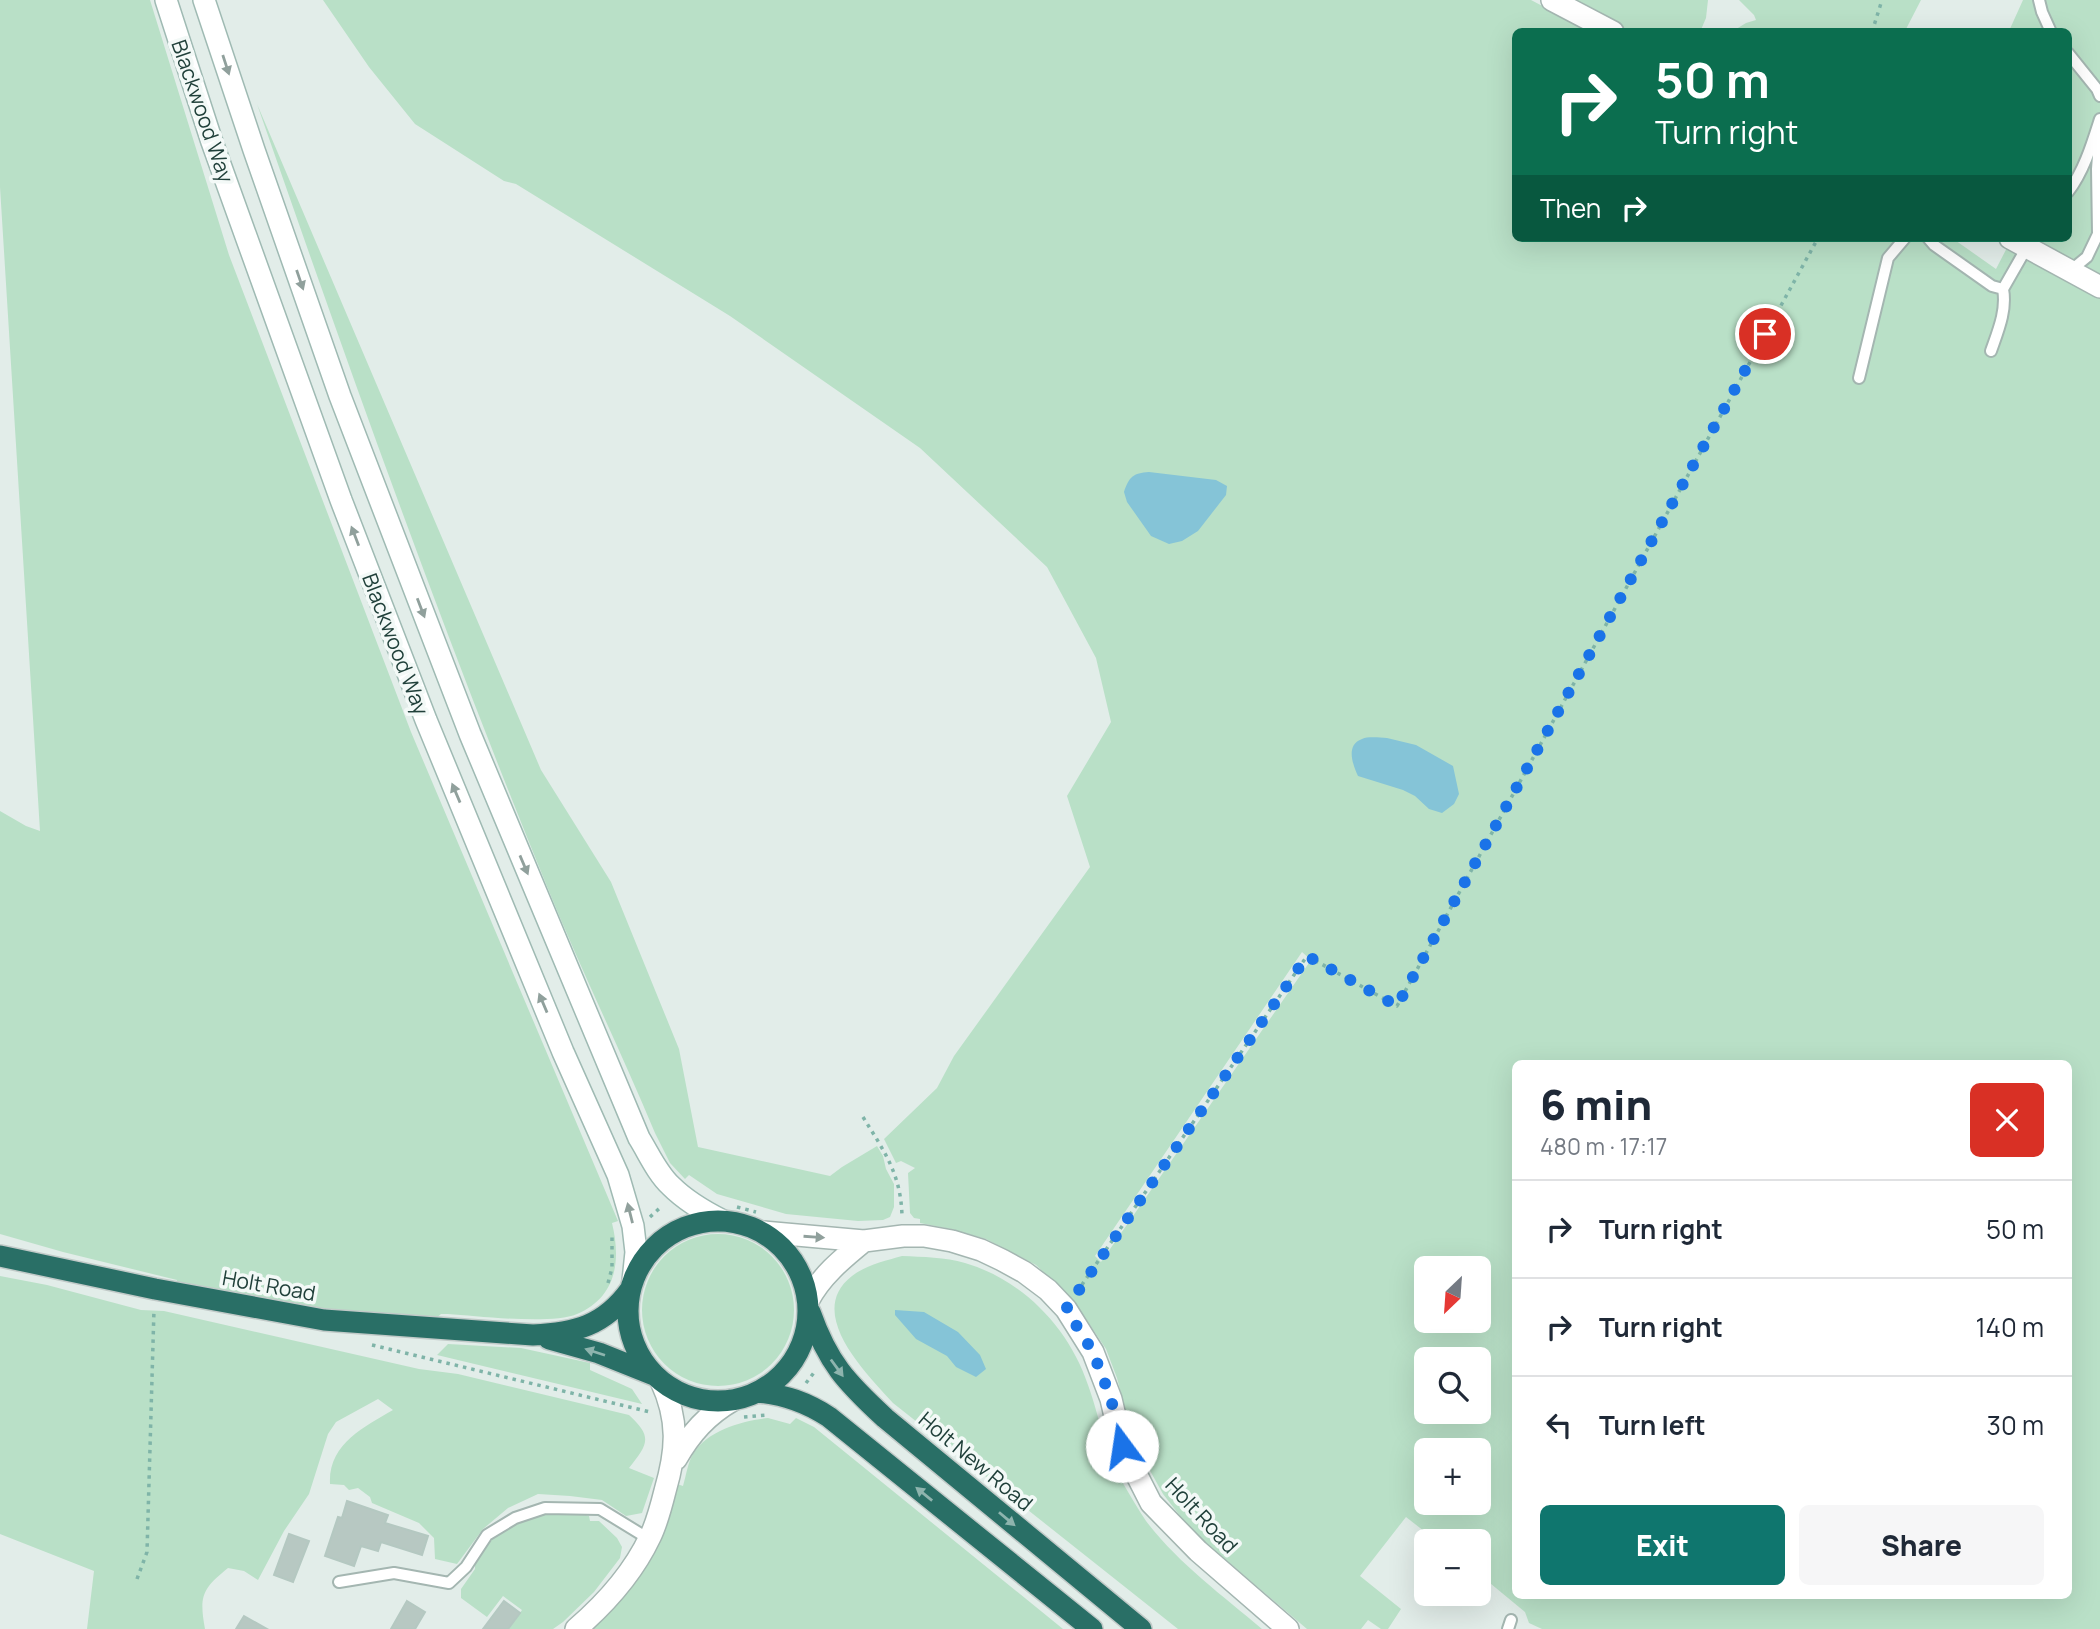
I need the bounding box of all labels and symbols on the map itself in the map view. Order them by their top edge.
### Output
street label: Blackwood Way [165,36,241,186]
one-way arrow [221,54,232,75]
one-way arrow [294,269,305,290]
pin [1735,304,1795,364]
one-way arrow [349,525,360,546]
street label: Blackwood Way [356,569,436,719]
one-way arrow [416,598,427,619]
one-way arrow [450,783,462,803]
one-way arrow [519,854,530,875]
one-way arrow [538,993,549,1014]
one-way arrow [624,1202,635,1224]
one-way arrow [803,1232,825,1243]
north arrow [1414,1256,1491,1334]
street label: Holt Road [220,1263,318,1307]
one-way arrow [585,1347,606,1357]
one-way arrow [830,1359,844,1377]
street label: Holt New Road [913,1405,1039,1517]
position arrow [1085,1409,1159,1483]
street label: Holt Road [1160,1471,1244,1559]
one-way arrow [916,1487,933,1502]
one-way arrow [998,1511,1016,1526]

